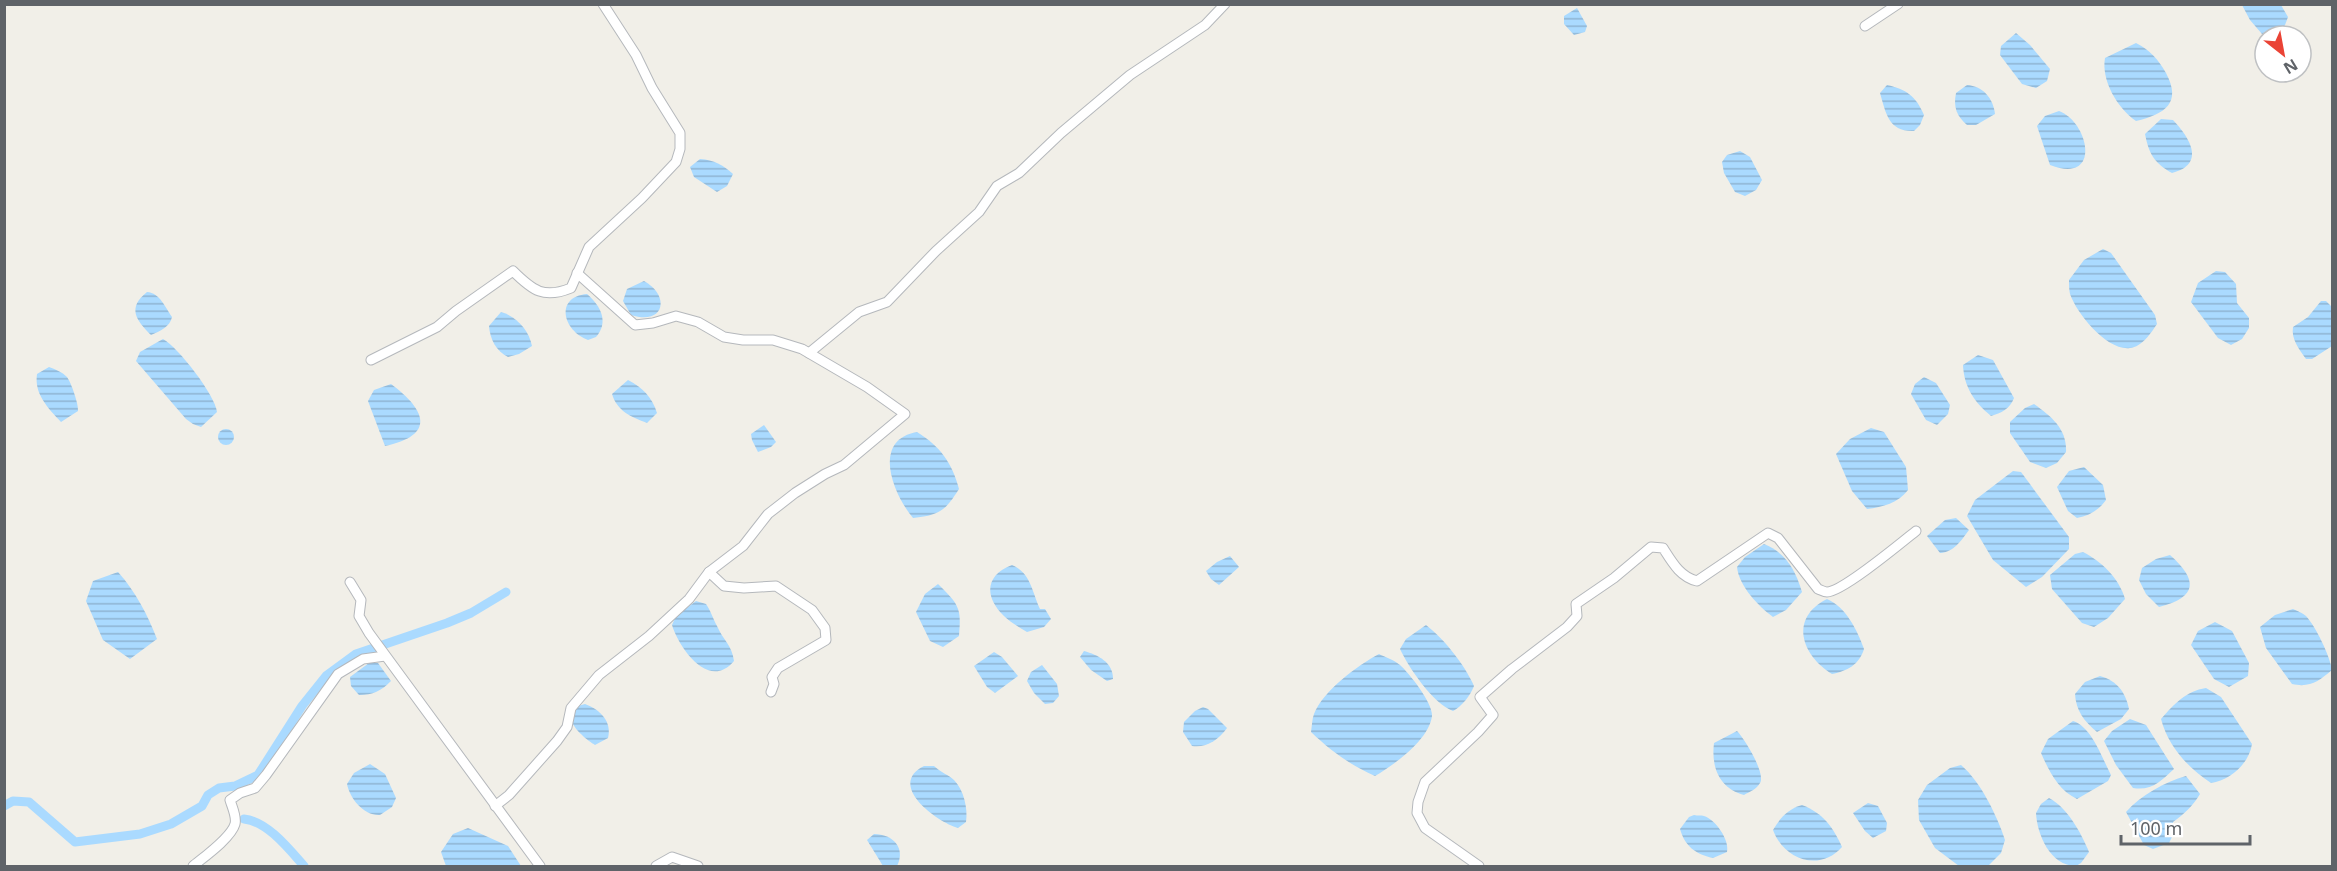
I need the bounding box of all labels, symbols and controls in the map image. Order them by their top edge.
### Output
north arrow [2253,24,2313,84]
text: N [2279,54,2302,80]
scale bar [2121,808,2250,846]
text: 100 m [2130,816,2182,840]

